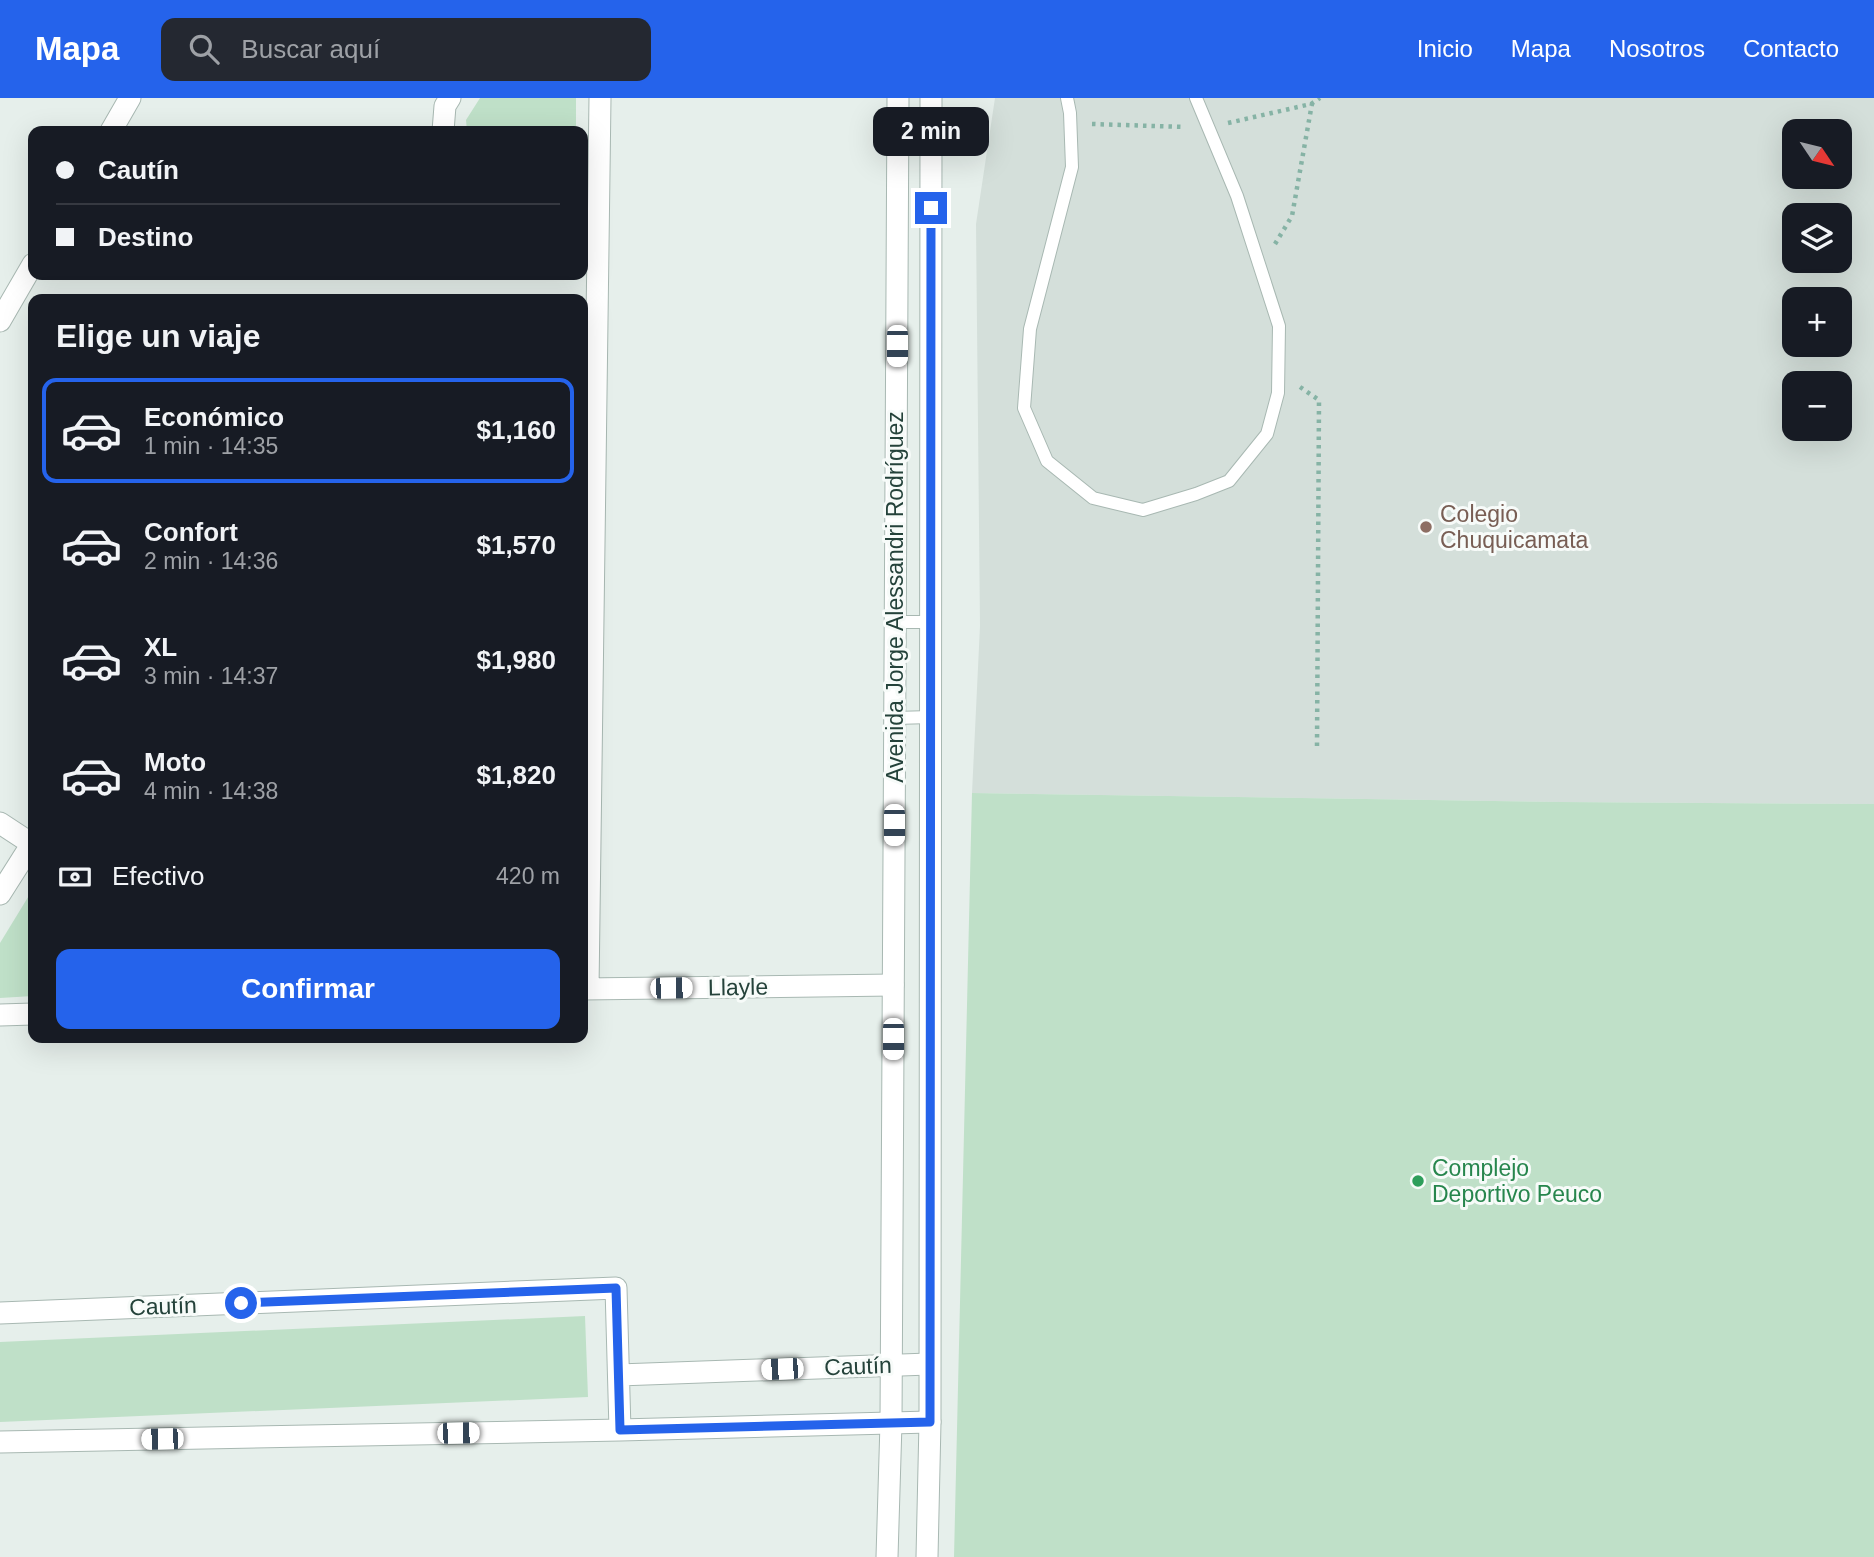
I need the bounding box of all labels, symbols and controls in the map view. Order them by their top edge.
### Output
search box [161,18,651,81]
text: Mapa [35,30,119,67]
icon: search [185,30,223,68]
text: Buscar aquí [241,34,380,64]
text: Inicio [1417,35,1473,62]
text: Mapa [1511,35,1571,62]
text: Nosotros [1609,35,1705,62]
text: Contacto [1743,35,1839,62]
callout: 2 min [873,106,989,155]
text: 2 min [901,118,961,144]
north arrow [1782,119,1852,189]
map controls [1782,119,1852,441]
text: Cautín [98,155,179,185]
route end [915,192,947,224]
button: layers [1782,203,1852,273]
text: Destino [98,222,193,252]
button: + [1782,287,1852,357]
text: Elige un viaje [56,318,261,354]
car [887,325,908,367]
button: − [1782,371,1852,441]
icon: car [60,399,123,462]
text: Económico [144,402,284,432]
street label: Avenida Jorge Alessandri Rodríguez [882,411,908,783]
text: $1,160 [476,415,556,445]
text: 1 min · 14:35 [144,433,278,459]
place label: Colegio Chuquicamata [1440,501,1589,553]
icon: car [60,514,123,577]
text: Confort [144,517,238,547]
marker: Colegio Chuquicamata [1418,519,1434,535]
text: $1,570 [476,530,556,560]
text: 2 min · 14:36 [144,548,278,574]
icon: car [60,629,123,692]
text: XL [144,632,177,662]
text: $1,980 [476,645,556,675]
text: 3 min · 14:37 [144,663,278,689]
icon: car [60,744,123,807]
text: Moto [144,747,206,777]
text: $1,820 [476,760,556,790]
text: 4 min · 14:38 [144,778,278,804]
car [884,804,905,846]
icon: cash [56,858,94,896]
text: Efectivo [112,861,205,891]
text: 420 m [496,863,560,889]
button: Confirmar [56,949,560,1029]
street label: Llayle [708,973,768,1001]
car [650,977,693,999]
car [883,1018,904,1060]
place label: Complejo Deportivo Peuco [1432,1155,1602,1207]
marker: Complejo Deportivo Peuco [1410,1173,1426,1189]
route start [225,1287,257,1319]
street label: Cautín [129,1292,197,1320]
street label: Cautín [824,1352,892,1380]
car [761,1358,804,1380]
car [437,1422,480,1444]
car [141,1428,184,1450]

